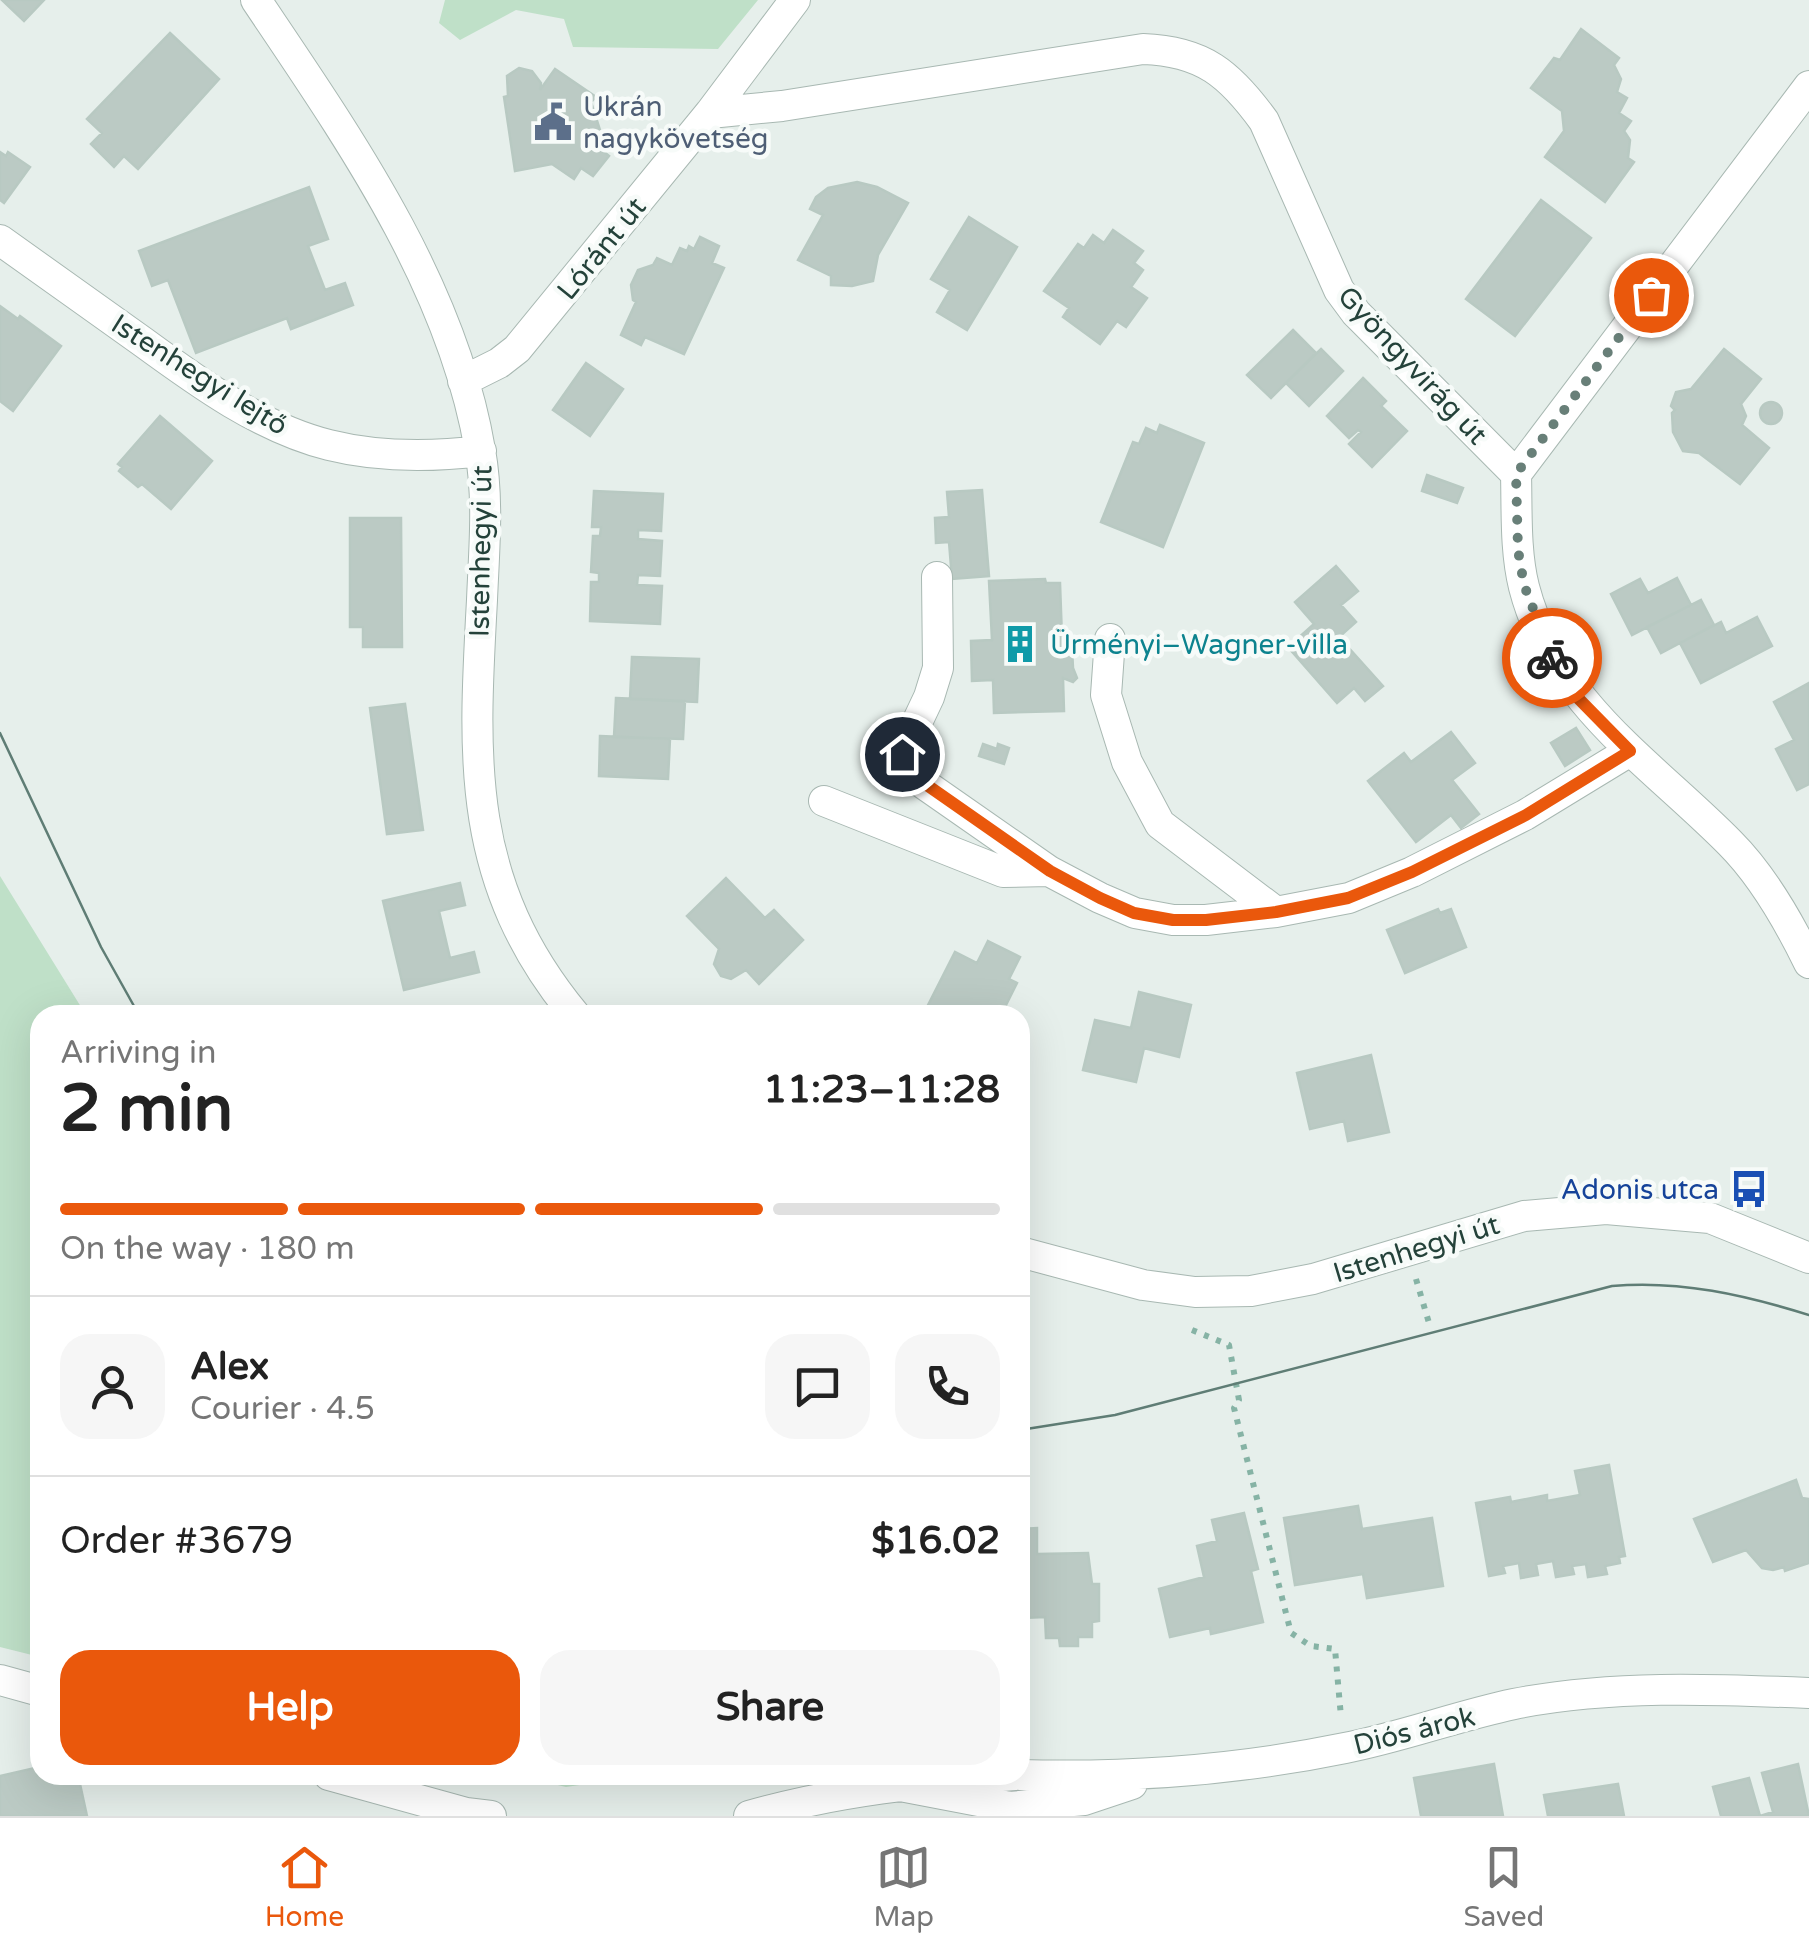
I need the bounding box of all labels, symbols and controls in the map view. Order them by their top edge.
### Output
place label: Ukrán nagykövetség [583,90,768,156]
public building icon: Ukrán nagykövetség [532,101,574,143]
street label: Lóránt út [550,190,654,307]
pin [1609,253,1694,338]
icon: bag [1624,268,1679,323]
street label: Gyöngyvirág út [1330,280,1494,452]
street label: Istenhegyi lejtő [105,307,294,443]
street label: Istenhegyi út [463,464,500,637]
courier [1502,608,1602,708]
building icon: Ürményi–Wagner-villa [999,623,1041,665]
place label: Ürményi–Wagner-villa [1050,628,1348,662]
icon: bike [1525,631,1580,686]
pin [860,712,945,797]
icon: home [875,727,930,782]
text: Arriving in [60,1034,217,1072]
text: 11:23–11:28 [763,1067,1000,1113]
text: 2 min [60,1070,233,1149]
bus stop icon: Adonis utca [1728,1168,1770,1210]
place label: Adonis utca [1561,1173,1719,1207]
street label: Istenhegyi út [1329,1207,1504,1290]
text: On the way · 180 m [60,1230,355,1268]
button: person [60,1334,165,1439]
button: chat [765,1334,870,1439]
button: phone [895,1334,1000,1439]
text: Alex [190,1344,269,1390]
text: Courier · 4.5 [190,1390,375,1428]
text: Order #3679 [60,1518,293,1564]
text: $16.02 [871,1518,1000,1564]
button: Help [60,1650,520,1765]
button: Share [540,1650,1000,1765]
street label: Diós árok [1350,1700,1478,1762]
tab: Home [265,1840,344,1934]
tab: Map [873,1840,934,1934]
tab: Saved [1463,1840,1544,1934]

